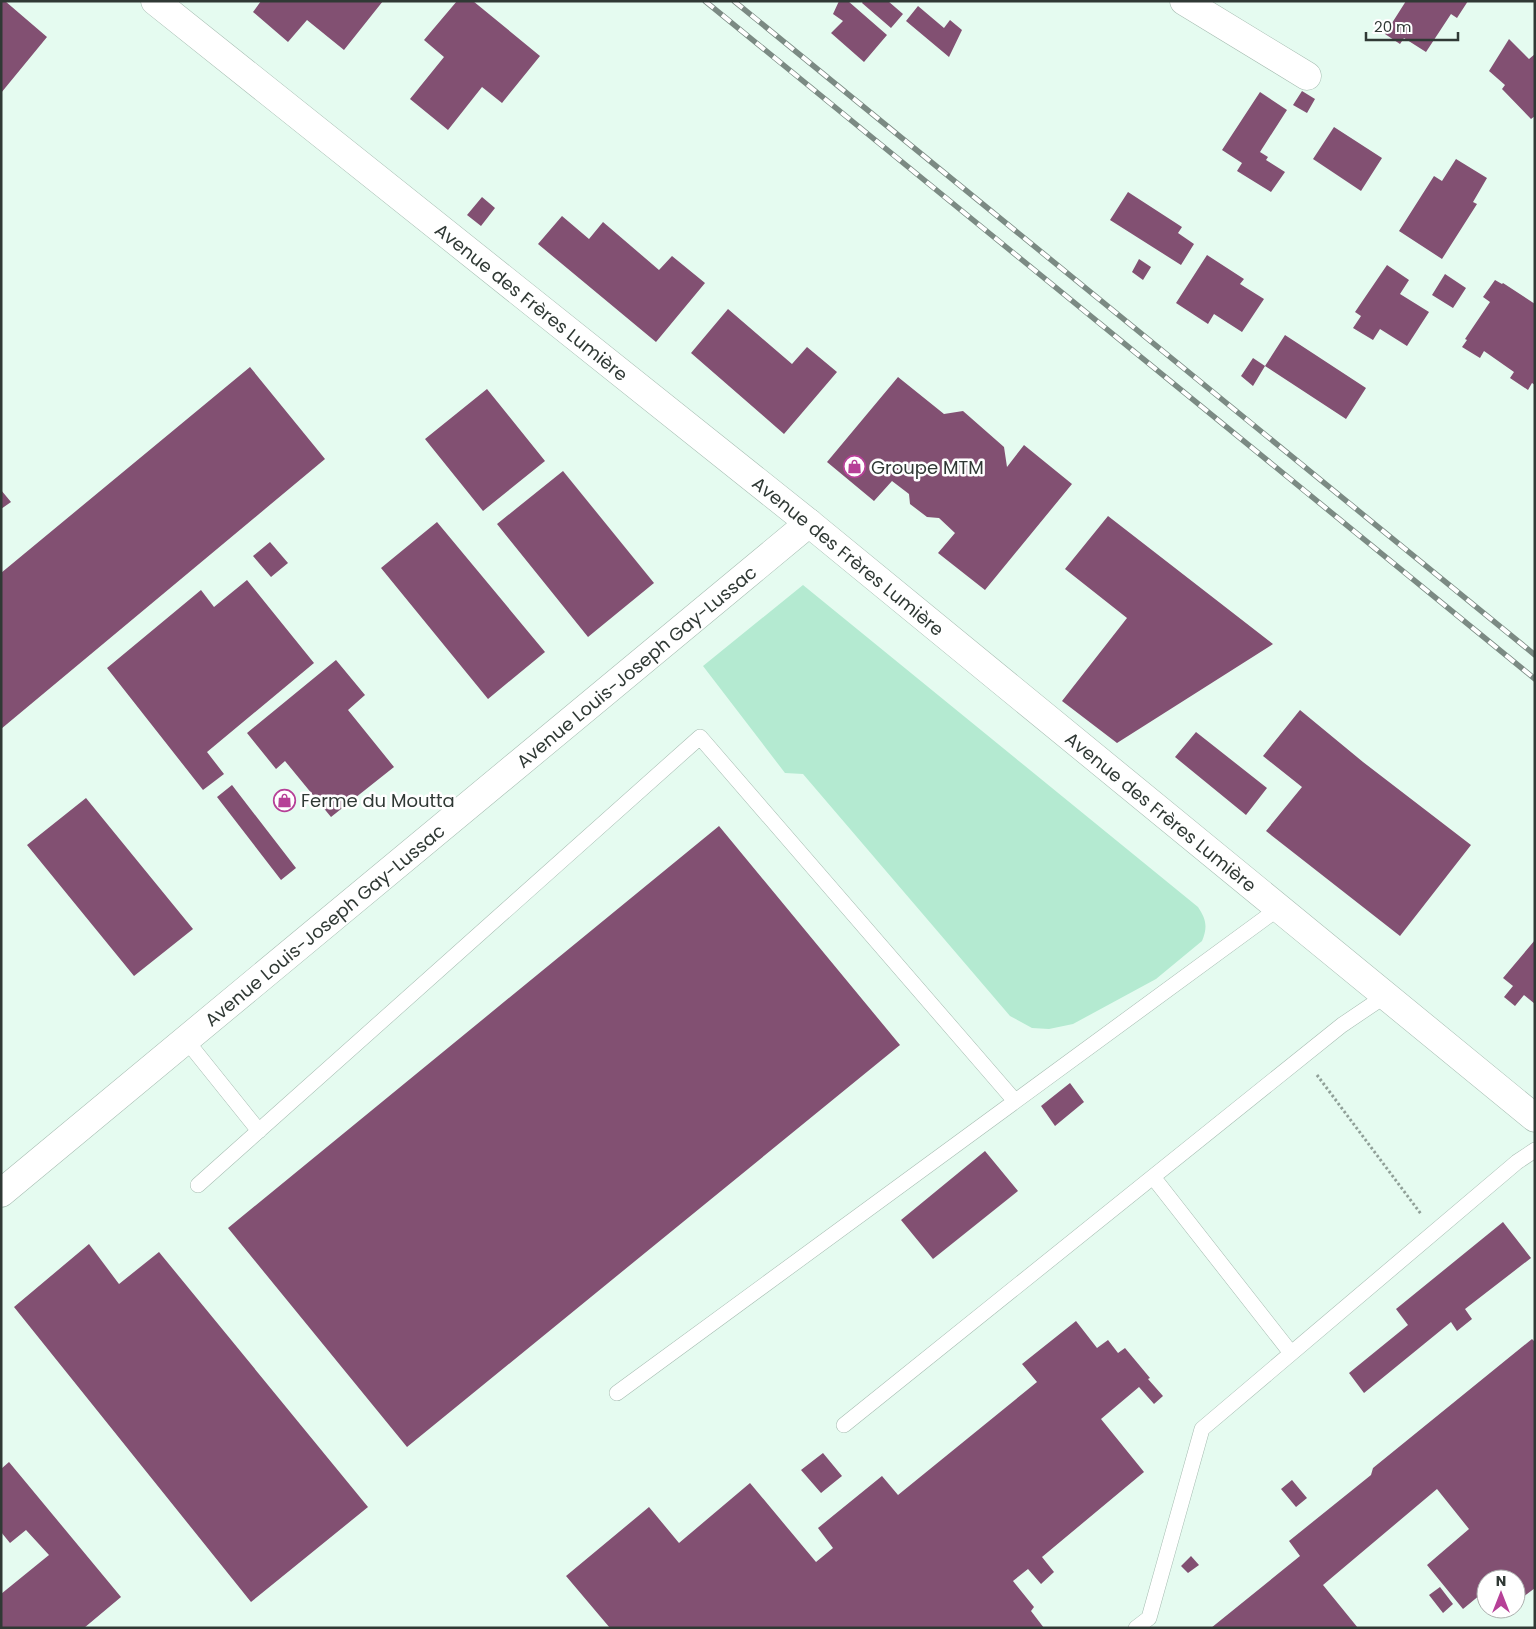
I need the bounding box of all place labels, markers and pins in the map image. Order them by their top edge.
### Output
shop icon: Groupe MTM [843,455,867,479]
place label: Groupe MTM [871,455,984,480]
shop icon: Ferme du Moutta [273,788,297,812]
place label: Ferme du Moutta [301,788,455,813]

